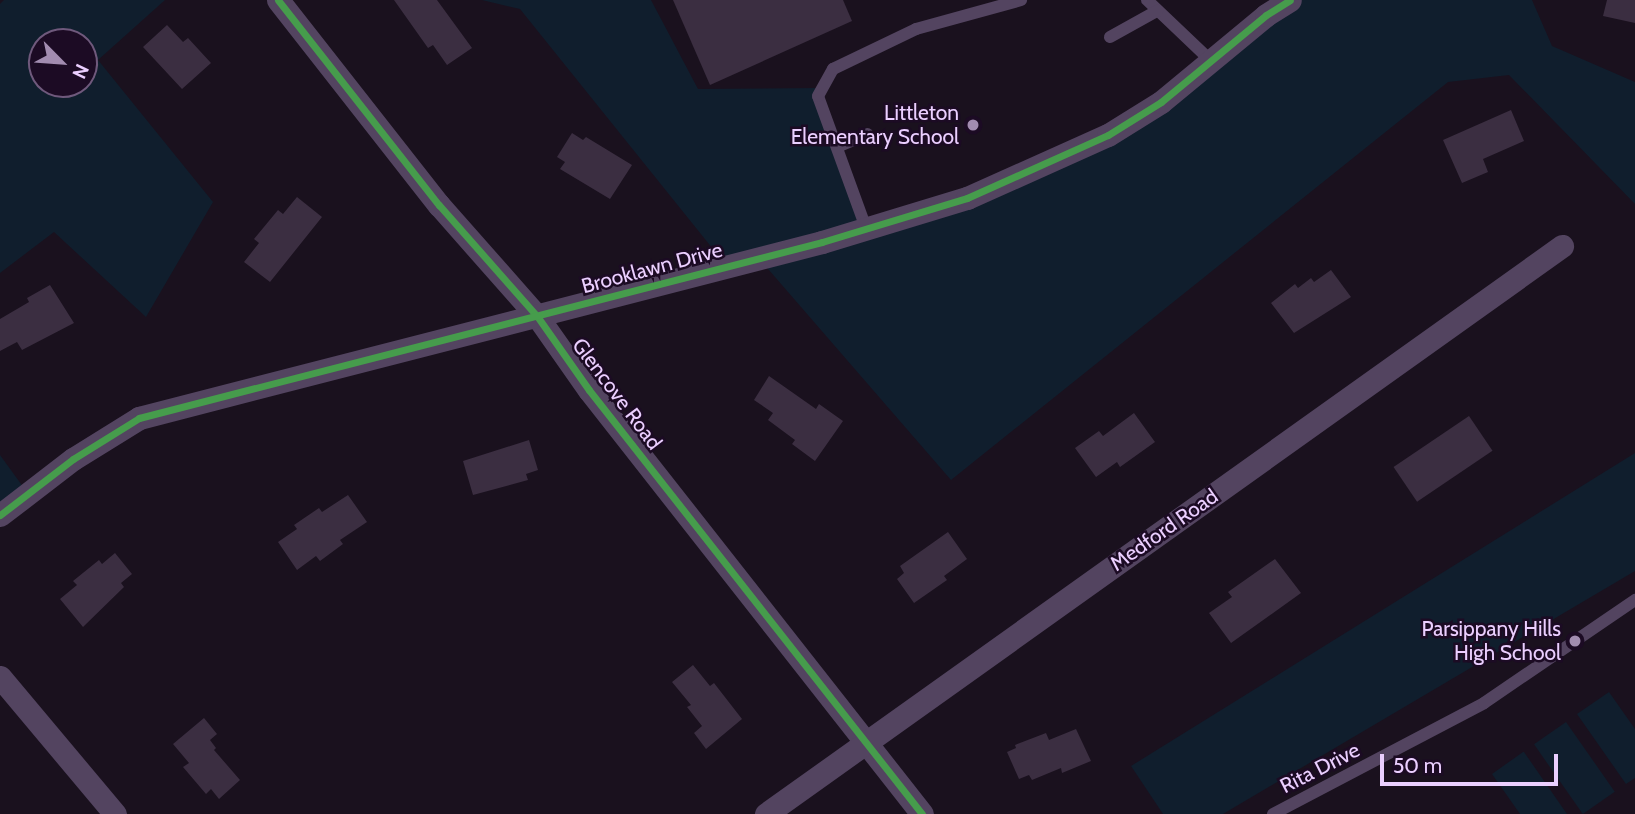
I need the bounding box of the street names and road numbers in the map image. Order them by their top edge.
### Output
street label: Brooklawn Drive [579,237,725,299]
street label: Glencove Road [567,333,667,455]
street label: Medford Road [1105,484,1223,576]
street label: Rita Drive [1276,737,1364,799]

